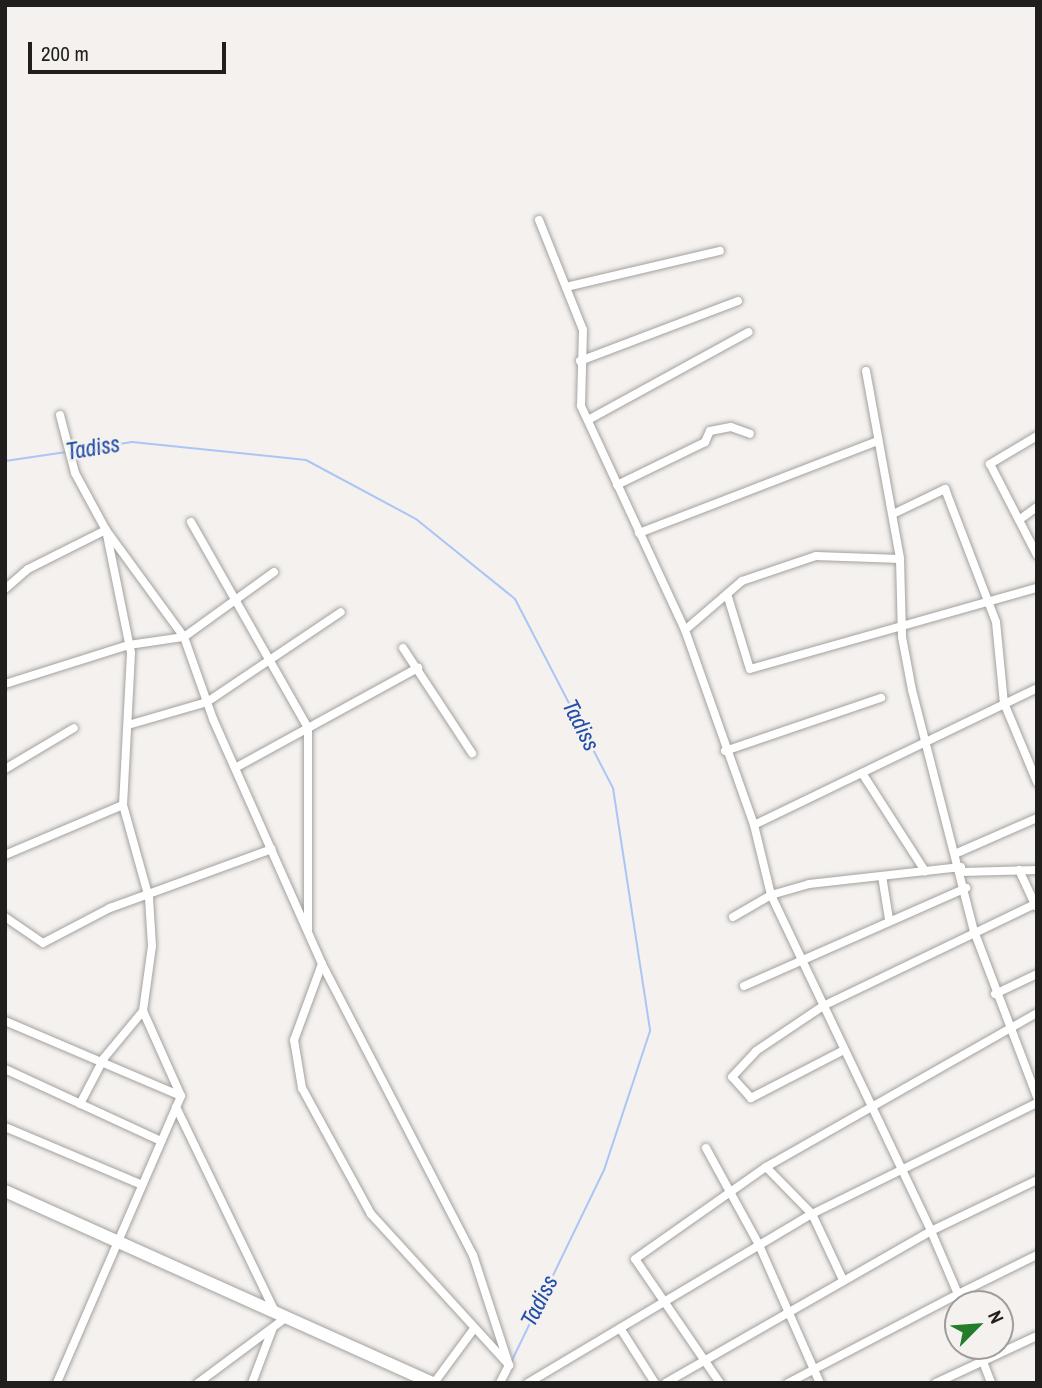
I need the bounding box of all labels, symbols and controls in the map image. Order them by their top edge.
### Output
scale bar [32,28,229,72]
text: 200 m [41,39,89,68]
water label: Tadiss [64,430,122,466]
water label: Tadiss [556,695,606,755]
water label: Tadiss [514,1271,564,1331]
north arrow [944,1290,1014,1360]
text: N [982,1306,1010,1328]

